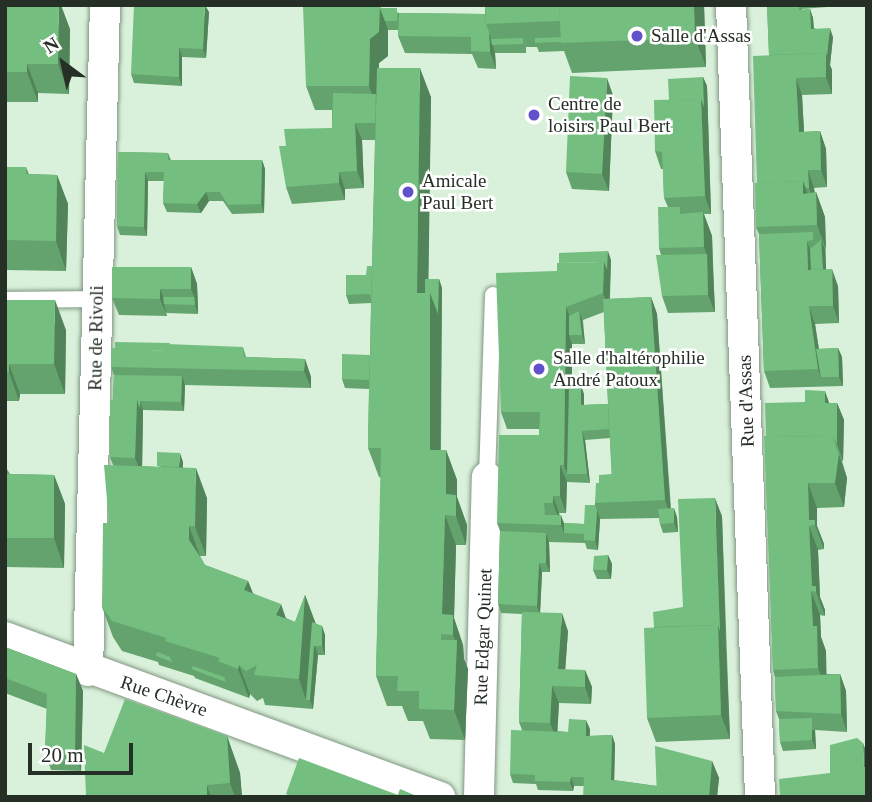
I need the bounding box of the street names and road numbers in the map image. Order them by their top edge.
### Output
street label: Rue de Rivoli [84,285,108,391]
street label: Rue d'Assas [733,354,759,448]
street label: Rue Edgar Quinet [469,568,497,706]
street label: Rue Chèvre [118,671,210,721]

